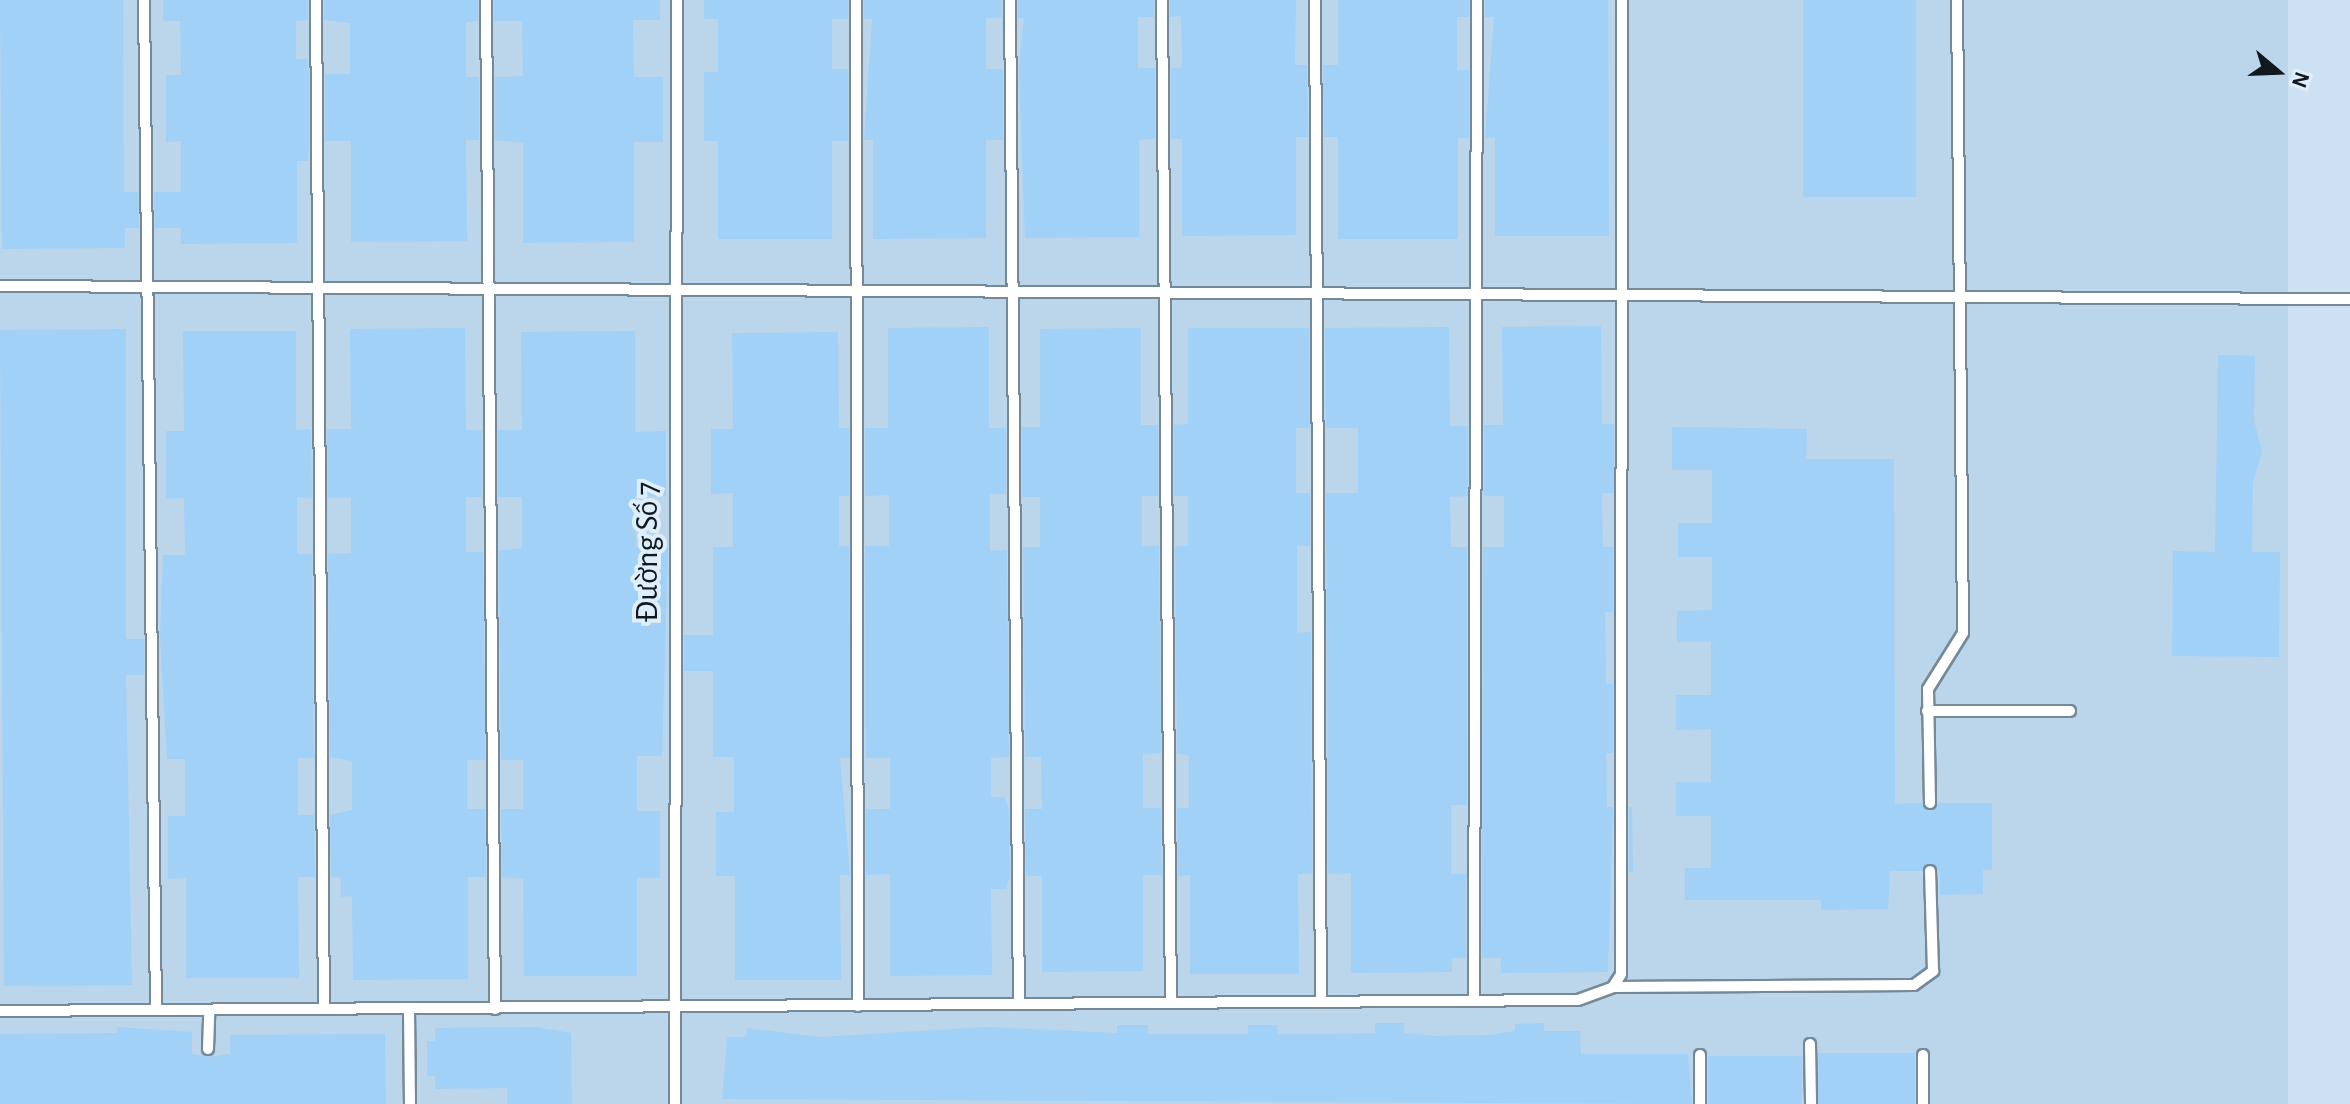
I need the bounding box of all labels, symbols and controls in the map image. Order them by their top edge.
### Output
north arrow [2238,32,2318,112]
text: N [2288,69,2314,91]
street label: Đường Số 7 [628,482,666,622]

